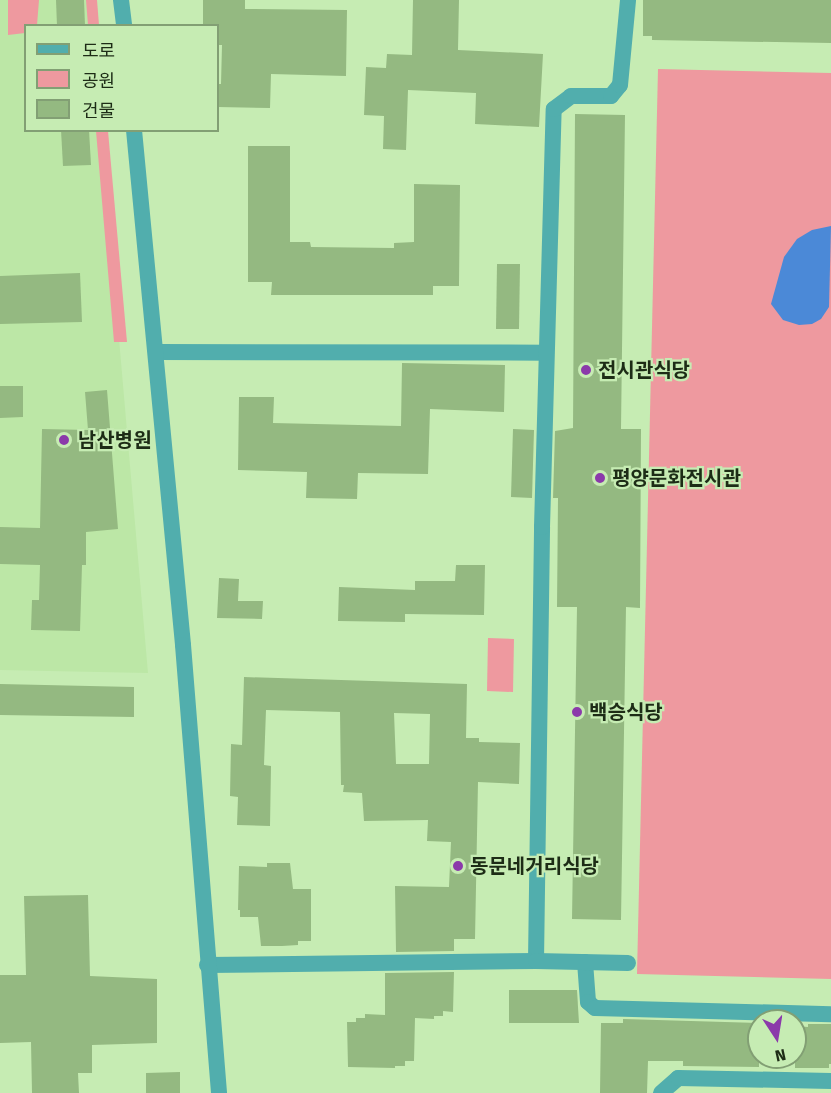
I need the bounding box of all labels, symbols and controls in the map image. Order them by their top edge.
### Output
legend [24,24,219,132]
text: 도로 [82,40,115,62]
text: 공원 [82,70,115,92]
text: 건물 [82,100,115,122]
place label: 전시관식당 [598,358,690,382]
marker: 전시관식당 [579,363,593,377]
place label: 남산병원 [78,428,152,452]
marker: 남산병원 [55,431,73,449]
place label: 평양문화전시관 [612,466,741,490]
marker: 평양문화전시관 [593,471,607,485]
place label: 백승식당 [589,700,663,724]
marker: 백승식당 [570,705,584,719]
place label: 동문네거리식당 [470,854,599,878]
marker: 동문네거리식당 [451,859,465,873]
north arrow [747,1009,807,1069]
text: N [773,1045,788,1066]

